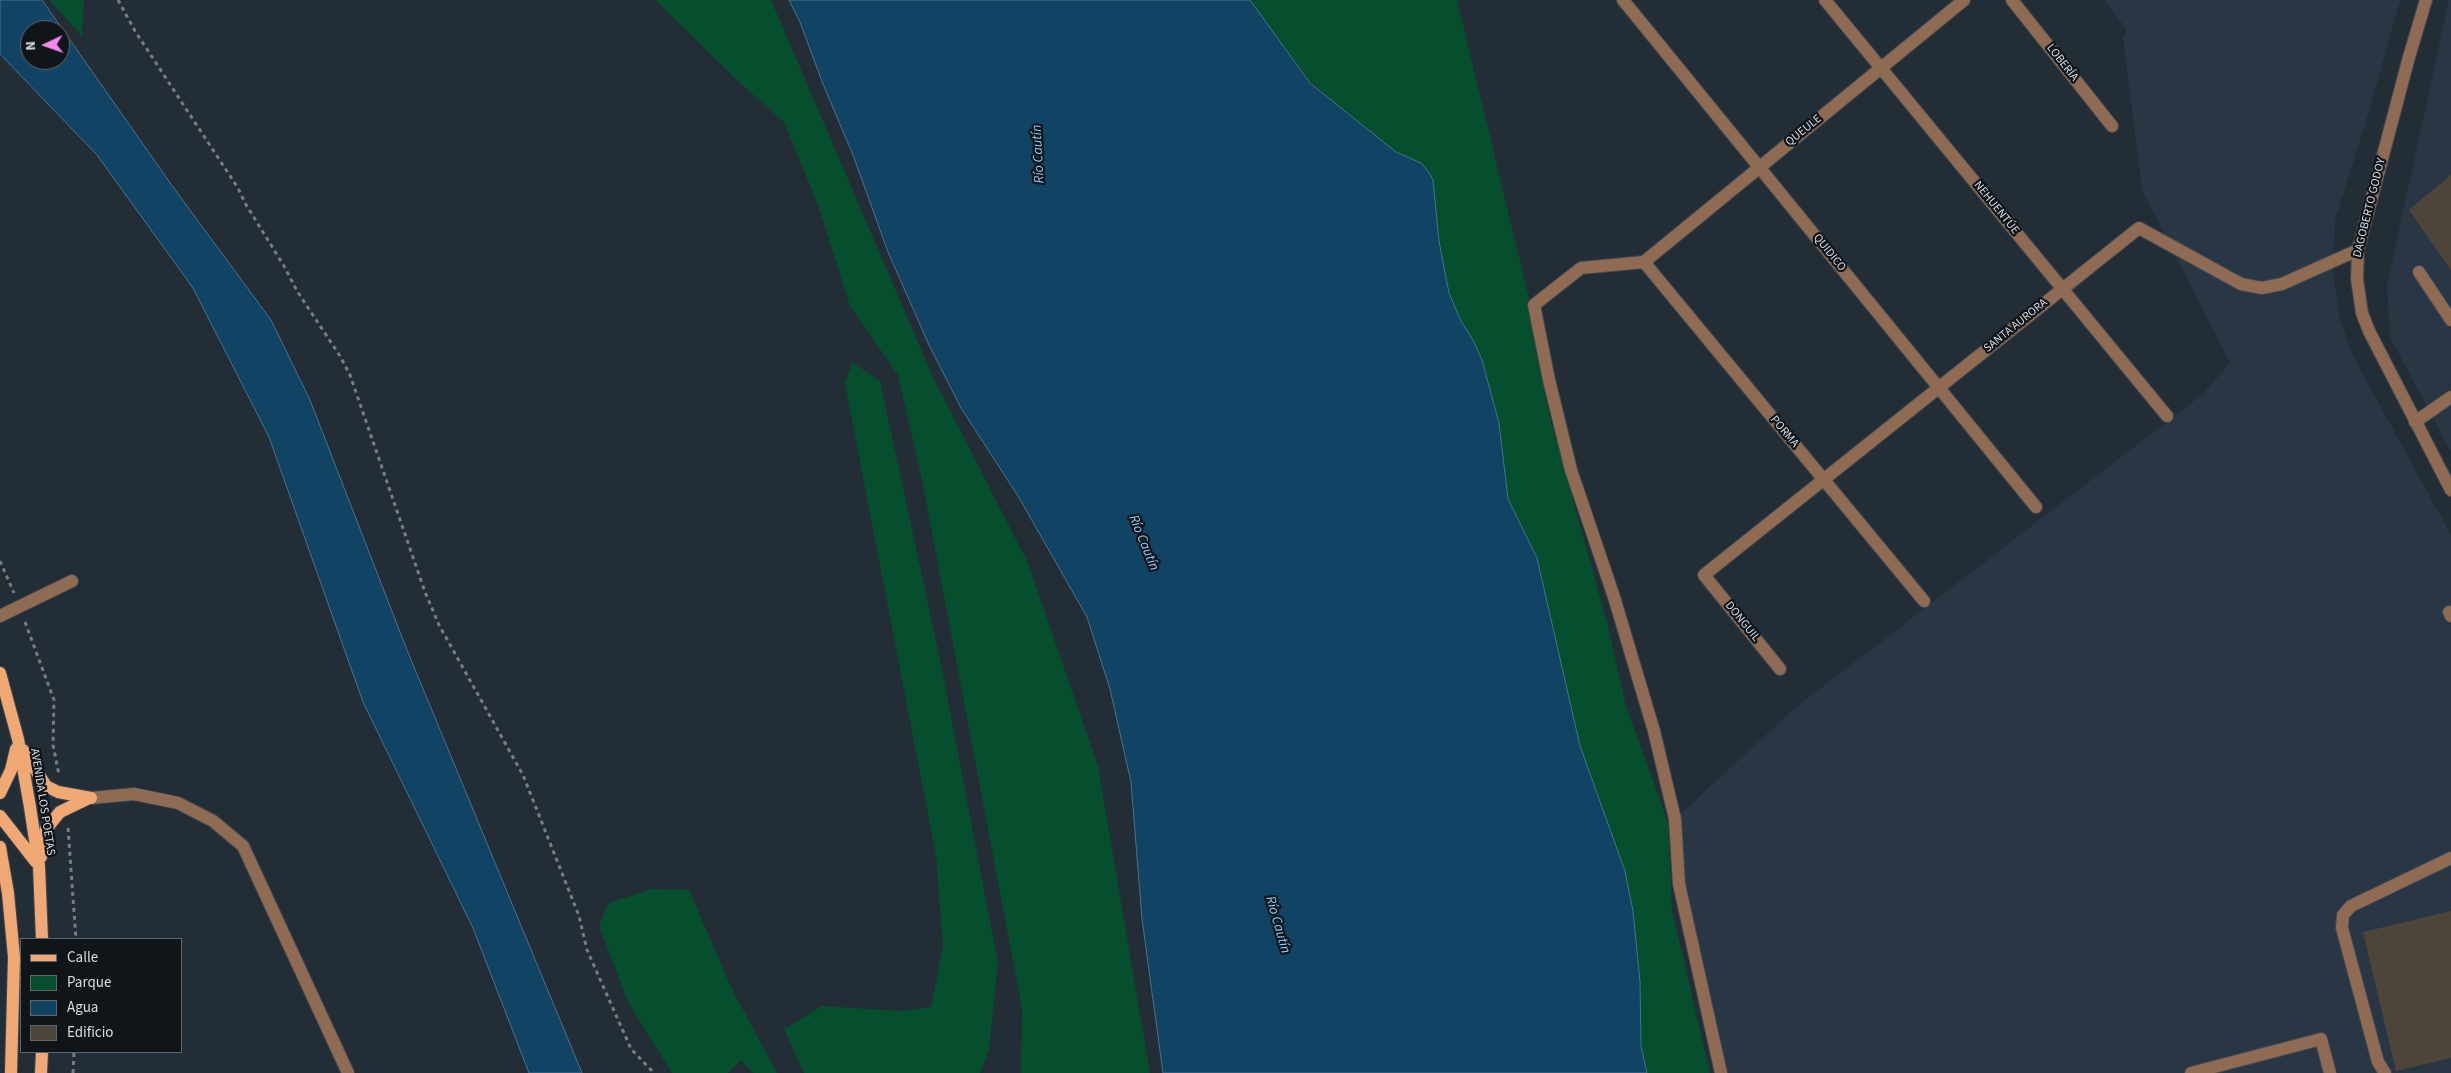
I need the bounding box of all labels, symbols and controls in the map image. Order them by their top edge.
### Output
north arrow [20,20,70,70]
text: N [21,41,41,51]
street label: LOBERÍA [2043,41,2081,85]
street label: QUEULE [1783,112,1825,150]
water label: Río Cautín [1029,124,1049,184]
street label: DAGOBERTO GODOY [2351,157,2389,259]
street label: NEHUENTÚE [1970,179,2022,237]
street label: QUIDICO [1810,231,1848,275]
street label: SANTA AURORA [1981,296,2051,356]
street label: PORMA [1767,413,1801,451]
water label: Río Cautín [1124,513,1162,573]
street label: DONGUIL [1722,599,1762,645]
street label: AVENIDA LOS POETAS [26,747,58,857]
water label: Río Cautín [1261,894,1293,956]
legend [20,938,182,1053]
text: Calle [67,947,98,968]
text: Parque [67,972,111,993]
text: Agua [67,997,98,1018]
text: Edificio [67,1022,114,1043]

